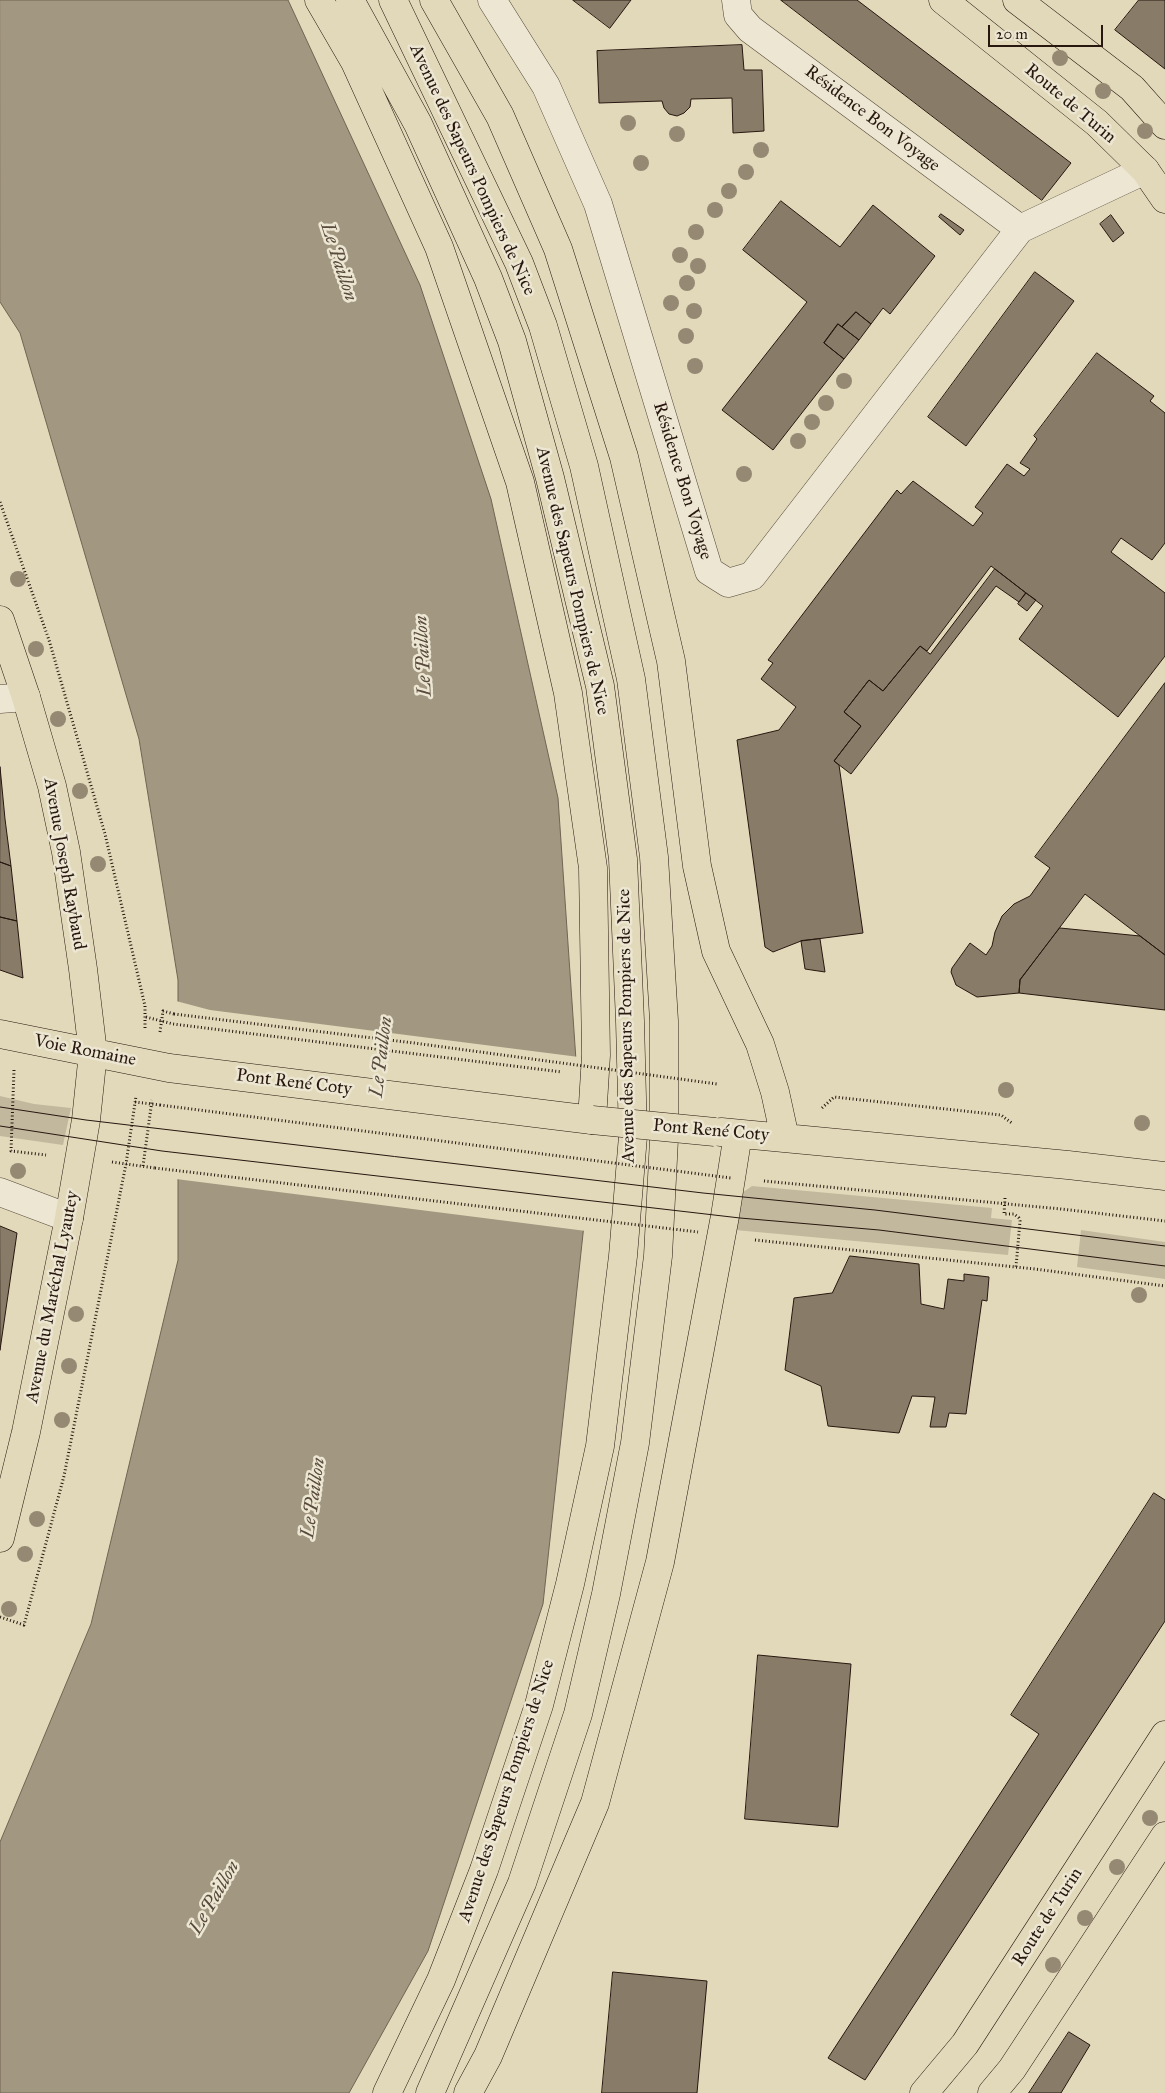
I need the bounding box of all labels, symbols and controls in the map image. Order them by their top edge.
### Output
scale bar [990,15,1105,47]
text: 20 m [996,25,1028,43]
street label: Avenue des Sapeurs Pompiers de Nice [404,41,540,299]
street label: Route de Turin [1020,60,1120,148]
street label: Résidence Bon Voyage [800,61,944,177]
water label: Le Paillon [315,220,361,304]
street label: Résidence Bon Voyage [648,400,716,562]
street label: Avenue des Sapeurs Pompiers de Nice [531,445,613,717]
water label: Le Paillon [411,615,437,697]
street label: Avenue Joseph Raybaud [38,776,90,952]
street label: Avenue des Sapeurs Pompiers de Nice [614,889,640,1163]
water label: Le Paillon [366,1016,398,1098]
street label: Voie Romaine [32,1031,138,1071]
street label: Pont René Coty [235,1065,353,1101]
street label: Pont René Coty [652,1115,770,1147]
street label: Avenue du Maréchal Lyautey [22,1189,84,1405]
water label: Le Paillon [297,1456,331,1540]
street label: Avenue des Sapeurs Pompiers de Nice [454,1657,560,1925]
water label: Le Paillon [185,1857,245,1939]
street label: Route de Turin [1008,1864,1088,1970]

